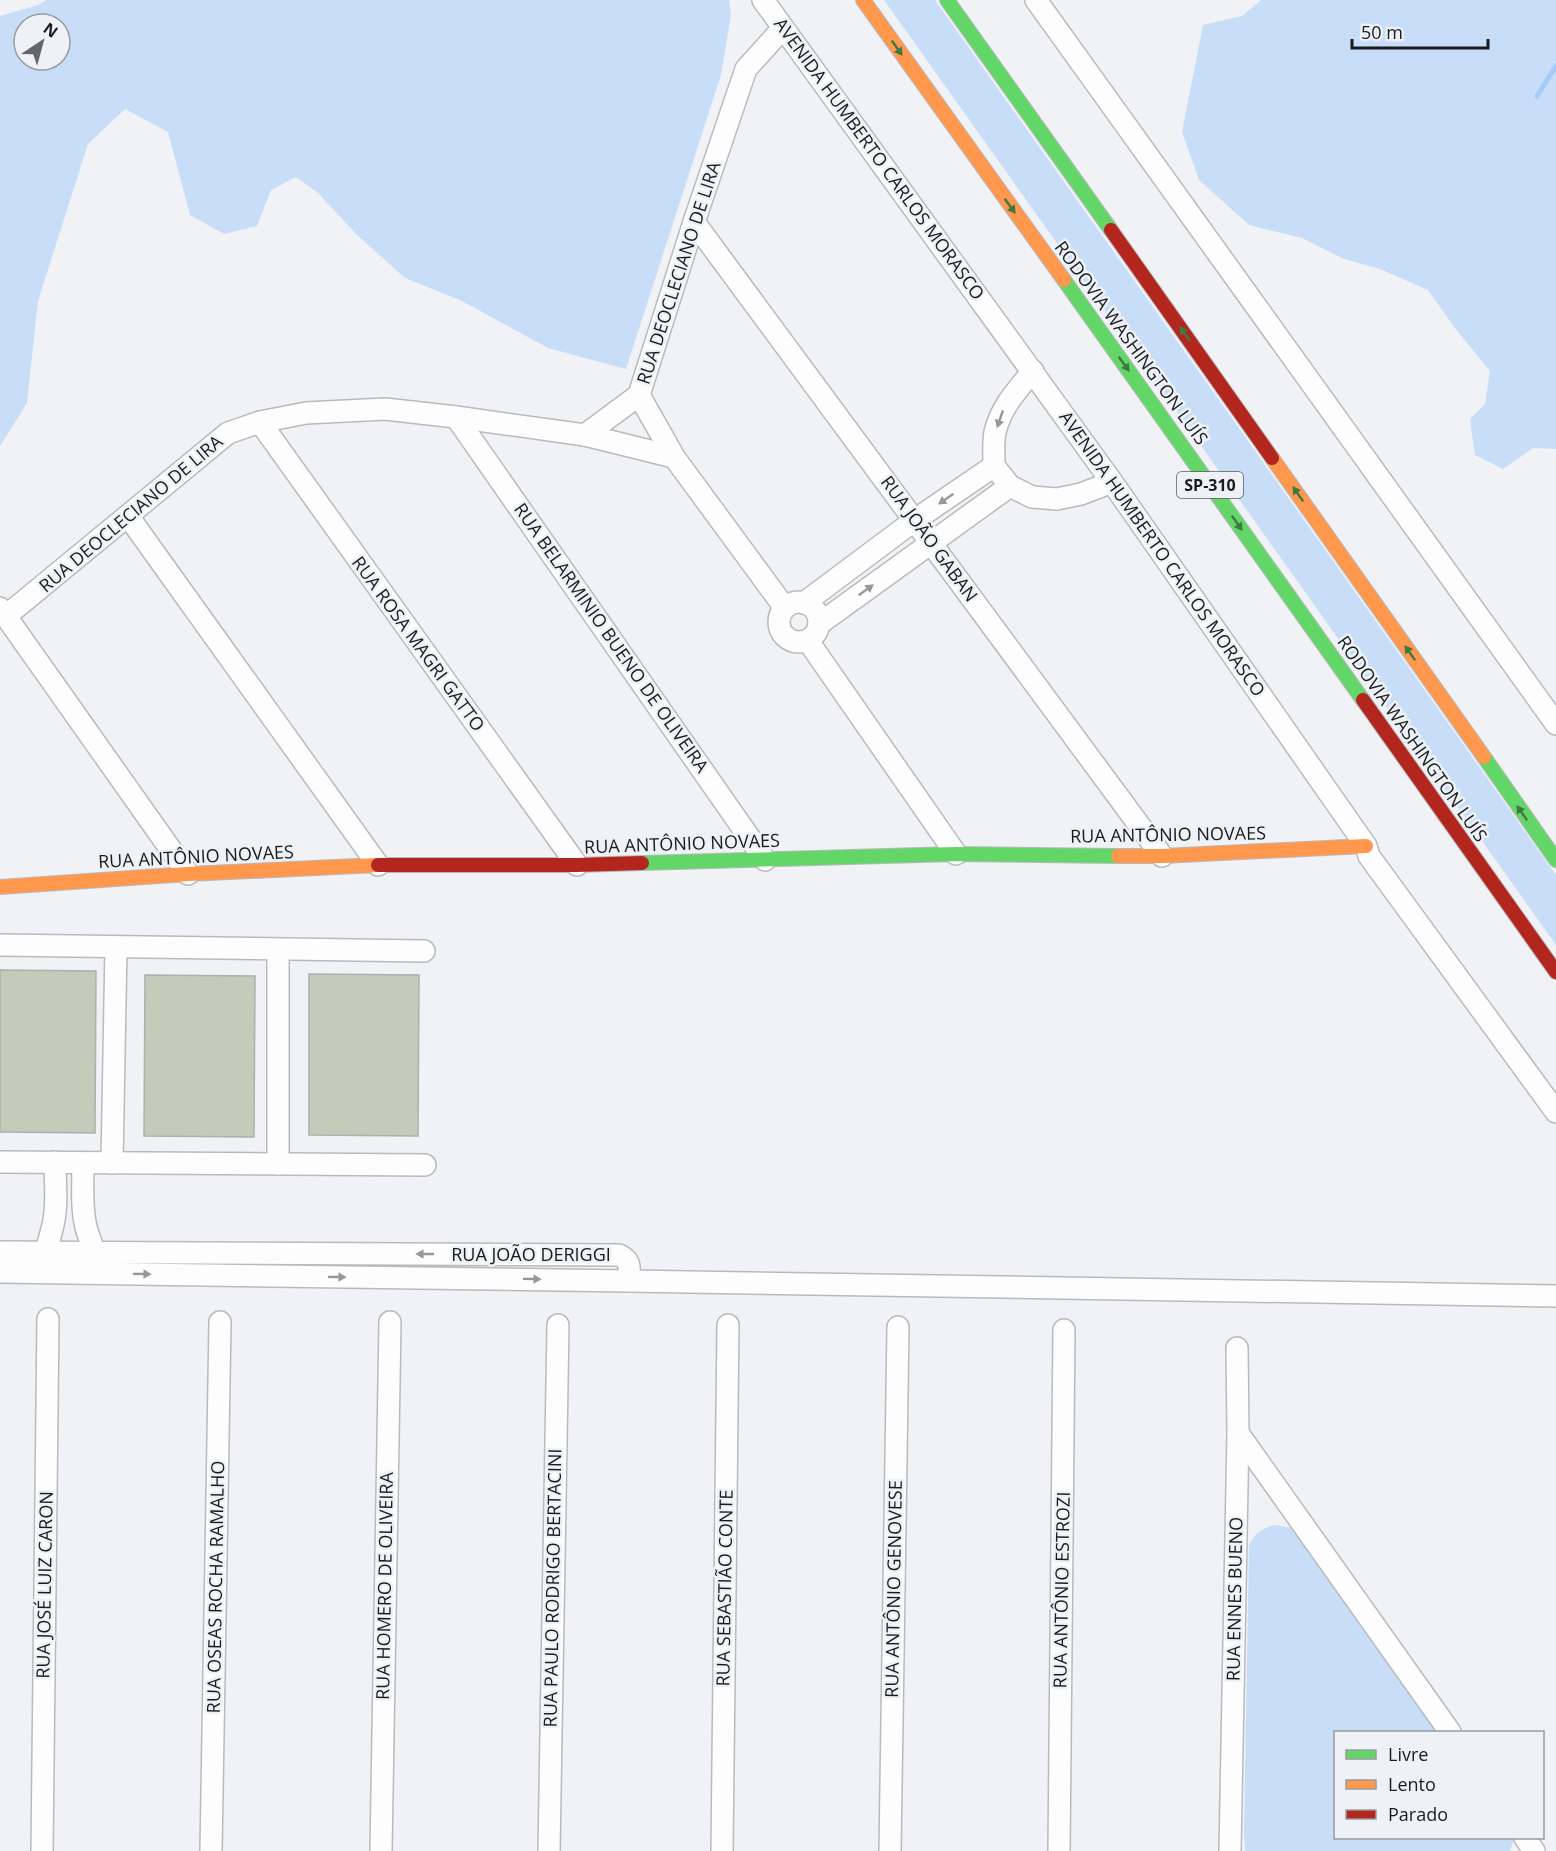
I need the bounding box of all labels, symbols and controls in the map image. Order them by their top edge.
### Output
north arrow [12,12,72,72]
street label: AVENIDA HUMBERTO CARLOS MORASCO [769,12,990,304]
scale bar [1352,12,1488,50]
text: N [39,17,63,43]
text: 50 m [1361,20,1403,44]
one-way arrow [890,40,902,55]
street label: RUA DEOCLECIANO DE LIRA [631,158,726,387]
one-way arrow [1004,198,1016,214]
street label: RODOVIA WASHINGTON LUÍS [1050,236,1214,449]
one-way arrow [1179,327,1191,343]
one-way arrow [1118,356,1130,372]
street label: AVENIDA HUMBERTO CARLOS MORASCO [1055,406,1271,701]
one-way arrow [995,410,1004,428]
street label: RUA DEOCLECIANO DE LIRA [34,429,228,597]
street label: RUA JOÃO GABAN [876,471,984,606]
road number: SP-310 [1177,472,1243,498]
one-way arrow [1292,486,1304,502]
one-way arrow [938,493,954,505]
street label: RUA BELARMINIO BUENO DE OLIVEIRA [509,498,715,777]
one-way arrow [1231,515,1243,531]
street label: RUA ROSA MAGRI GATTO [347,551,491,736]
one-way arrow [858,584,874,596]
street label: RODOVIA WASHINGTON LUÍS [1332,631,1493,846]
one-way arrow [1404,646,1416,662]
one-way arrow [1516,805,1528,821]
street label: RUA ANTÔNIO NOVAES [1070,820,1266,848]
street label: RUA ANTÔNIO NOVAES [584,828,780,858]
street label: RUA ANTÔNIO NOVAES [97,839,295,873]
street label: RUA JOÃO DERIGGI [451,1242,611,1266]
one-way arrow [416,1249,435,1259]
one-way arrow [133,1269,152,1279]
one-way arrow [328,1272,347,1282]
one-way arrow [523,1275,542,1284]
street label: RUA PAULO RODRIGO BERTACINI [538,1448,566,1728]
street label: RUA OSEAS ROCHA RAMALHO [201,1460,229,1713]
street label: RUA HOMERO DE OLIVEIRA [370,1471,398,1700]
street label: RUA ANTÔNIO GENOVESE [879,1480,907,1698]
street label: RUA SEBASTIÃO CONTE [710,1489,738,1687]
street label: RUA JOSÉ LUIZ CARON [30,1491,58,1679]
street label: RUA ANTÔNIO ESTROZI [1047,1491,1075,1688]
street label: RUA ENNES BUENO [1221,1517,1247,1681]
legend [1334,1731,1544,1839]
text: Livre [1388,1742,1428,1766]
text: Lento [1388,1772,1436,1796]
text: Parado [1388,1802,1448,1826]

